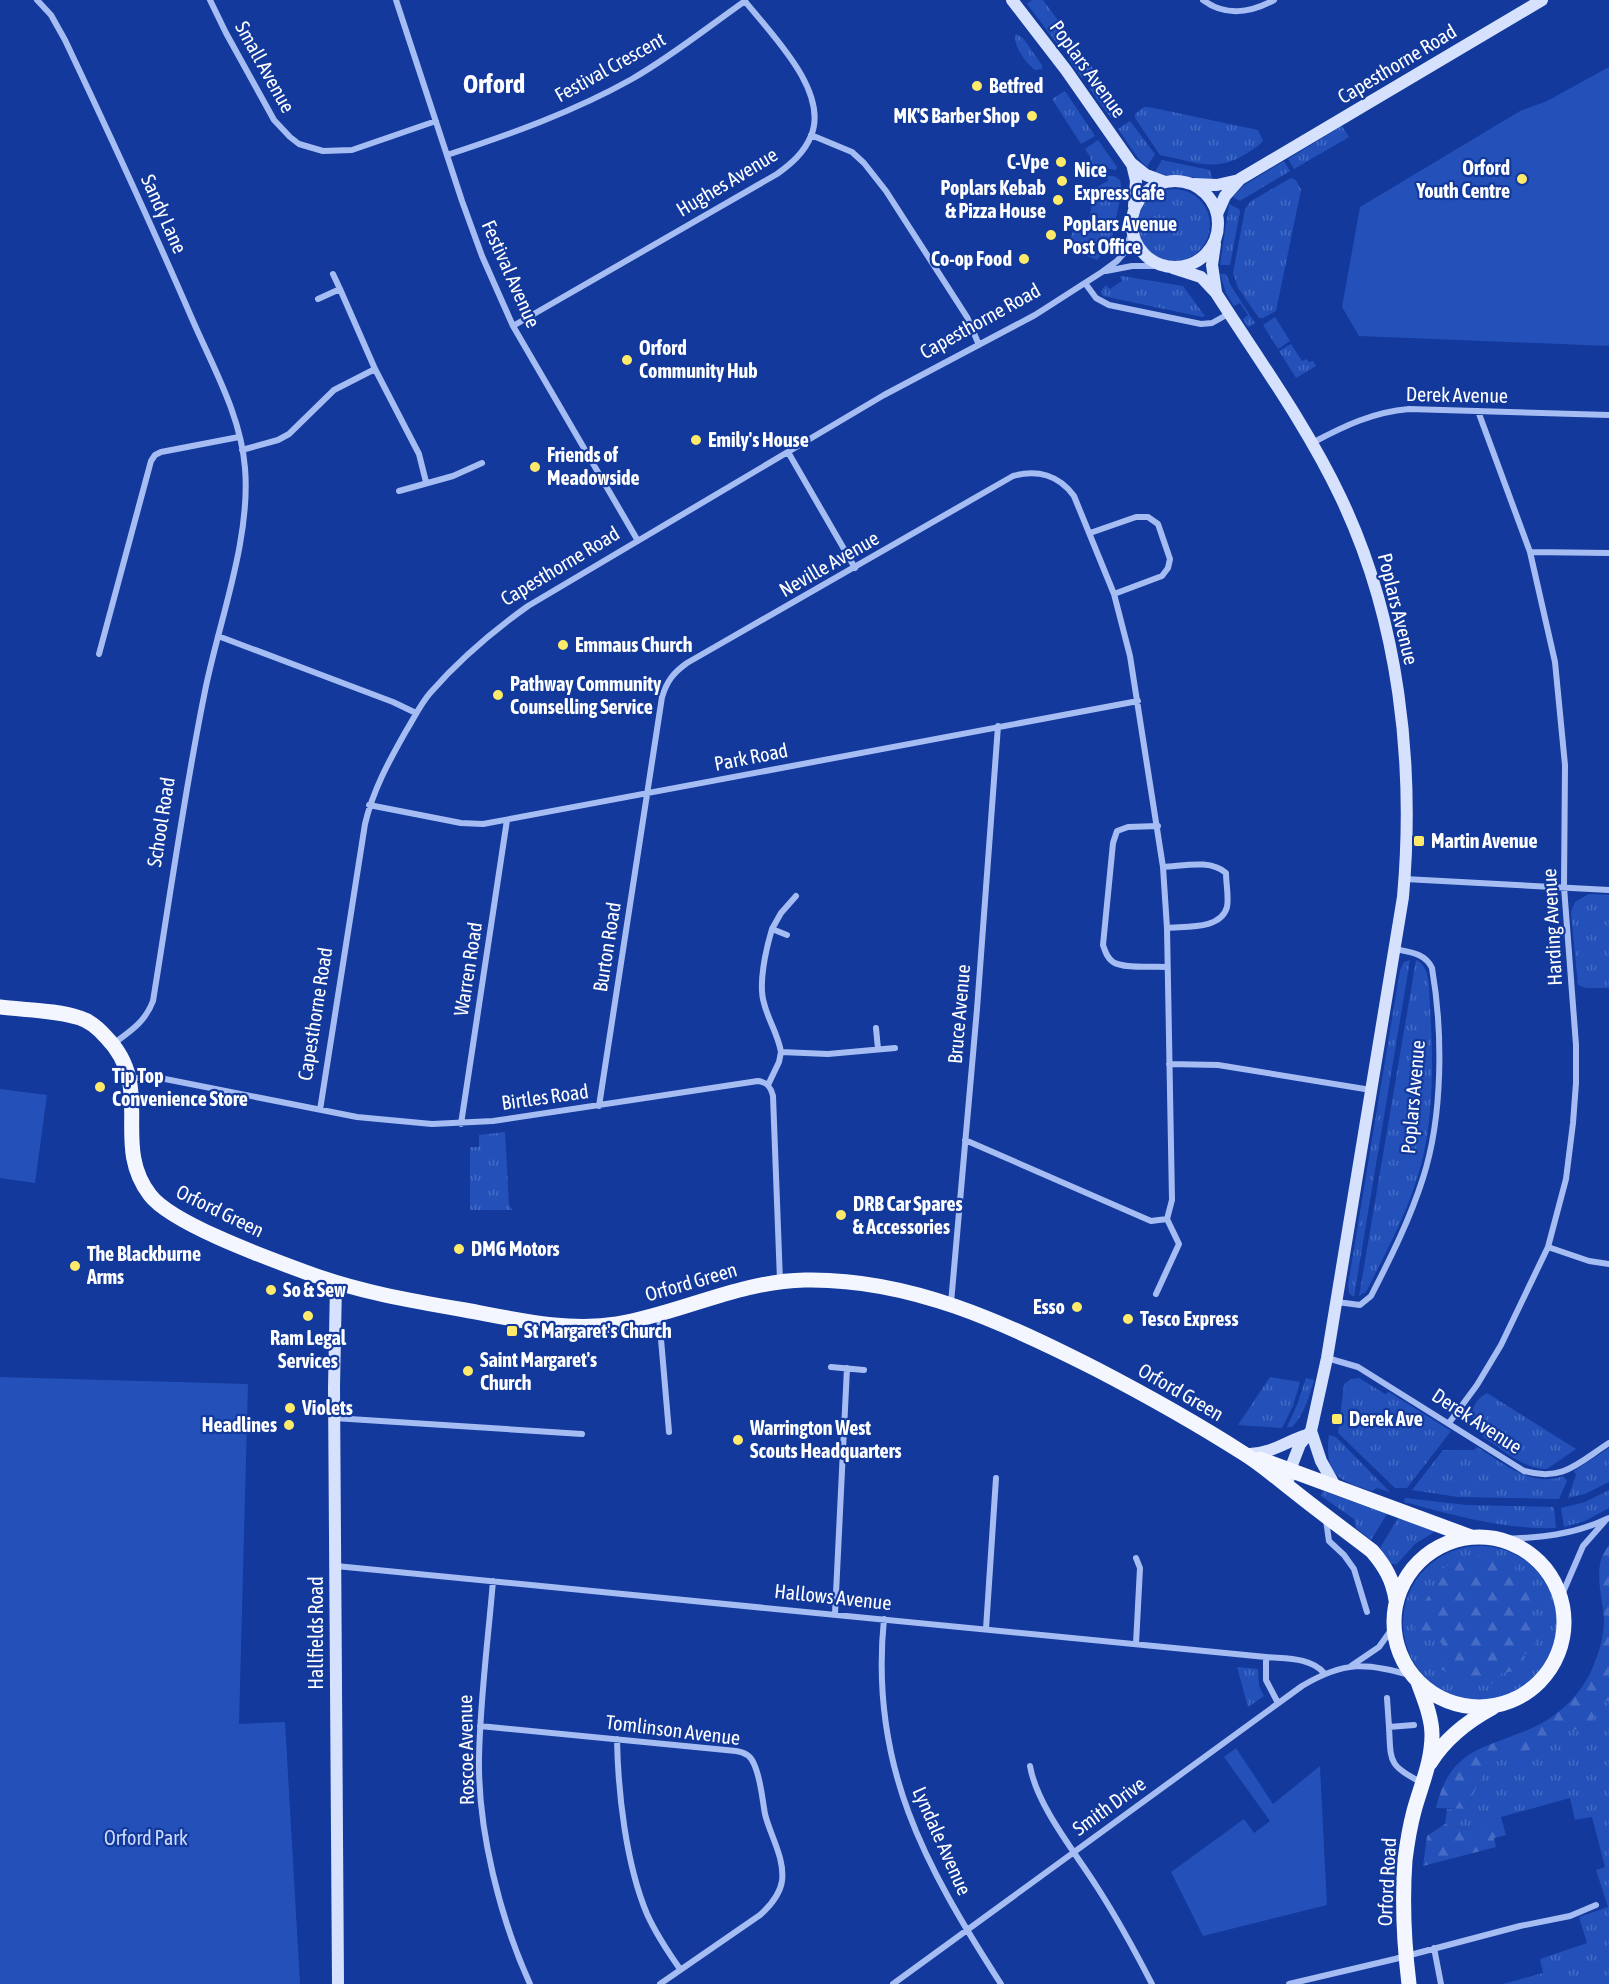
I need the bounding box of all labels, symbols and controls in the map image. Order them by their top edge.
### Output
street label: Poplars Avenue [1046,16,1131,122]
street label: Small Avenue [231,17,300,116]
street label: Capesthorne Road [1333,19,1460,108]
street label: Festival Crescent [551,27,669,106]
district label: Orford [463,69,525,99]
place label: Betfred [989,74,1043,97]
marker: Betfred [970,79,984,93]
place label: MK'S Barber Shop [894,104,1020,127]
marker: MK'S Barber Shop [1025,109,1039,123]
street label: Hughes Avenue [672,142,781,221]
place label: C-Vpe [1007,150,1049,173]
marker: C-Vpe [1054,155,1068,169]
place label: Orford Youth Centre [1416,156,1510,202]
place label: Nice Express Cafe [1074,158,1165,204]
street label: Sandy Lane [137,171,192,257]
marker: Orford Youth Centre [1515,172,1529,186]
marker: Nice Express Cafe [1055,174,1069,188]
place label: Poplars Kebab & Pizza House [940,176,1046,222]
marker: Poplars Kebab & Pizza House [1051,193,1065,207]
place label: Poplars Avenue Post Office [1063,212,1177,258]
street label: Festival Avenue [478,217,545,331]
marker: Poplars Avenue Post Office [1044,228,1058,242]
place label: Co-op Food [931,247,1012,270]
marker: Co-op Food [1017,252,1031,266]
street label: Capesthorne Road [915,278,1044,363]
place label: Orford Community Hub [639,336,758,382]
marker: Orford Community Hub [620,353,634,367]
street label: Derek Avenue [1406,382,1508,407]
place label: Emily's House [708,428,809,451]
marker: Emily's House [689,433,703,447]
place label: Friends of Meadowside [547,443,640,489]
marker: Friends of Meadowside [528,460,542,474]
street label: Capesthorne Road [496,521,623,610]
street label: Neville Avenue [775,526,883,601]
street label: Poplars Avenue [1374,551,1423,667]
place label: Emmaus Church [575,633,692,656]
marker: Emmaus Church [556,638,570,652]
place label: Pathway Community Counselling Service [510,672,662,718]
marker: Pathway Community Counselling Service [491,688,505,702]
street label: Park Road [712,738,790,775]
street label: School Road [142,775,179,868]
place label: Martin Avenue [1431,829,1538,852]
marker: Martin Avenue [1412,834,1426,848]
street label: Harding Avenue [1537,868,1566,986]
street label: Burton Road [588,900,625,993]
street label: Warren Road [449,920,486,1017]
street label: Capesthorne Road [293,946,336,1082]
street label: Bruce Avenue [943,963,974,1065]
street label: Poplars Avenue [1396,1039,1429,1155]
place label: Tip Top Convenience Store [112,1064,248,1110]
street label: Birtles Road [500,1079,590,1114]
marker: Tip Top Convenience Store [93,1080,107,1094]
street label: Orford Green [173,1179,268,1242]
place label: DRB Car Spares & Accessories [853,1192,963,1238]
marker: DRB Car Spares & Accessories [834,1208,848,1222]
place label: DMG Motors [471,1237,560,1260]
place label: The Blackburne Arms [86,1242,201,1288]
marker: DMG Motors [452,1242,466,1256]
street label: Orford Green [642,1257,740,1306]
marker: The Blackburne Arms [68,1259,82,1273]
place label: So & Sew [283,1278,346,1301]
marker: So & Sew [264,1283,278,1297]
place label: Esso [1033,1295,1065,1318]
marker: Esso [1070,1300,1084,1314]
place label: Tesco Express [1140,1307,1238,1330]
marker: Ram Legal Services [301,1309,315,1323]
marker: Tesco Express [1121,1312,1135,1326]
place label: St Margaret's Church [524,1319,672,1342]
marker: St Margaret's Church [505,1324,519,1338]
place label: Ram Legal Services [270,1326,347,1372]
place label: Saint Margaret's Church [480,1348,597,1394]
street label: Orford Green [1134,1358,1228,1425]
marker: Saint Margaret's Church [461,1364,475,1378]
street label: Derek Avenue [1428,1383,1526,1458]
place label: Violets [301,1396,353,1419]
marker: Violets [283,1401,297,1415]
place label: Derek Ave [1349,1407,1423,1430]
marker: Derek Ave [1330,1412,1344,1426]
place label: Headlines [202,1413,277,1436]
place label: Warrington West Scouts Headquarters [749,1416,902,1462]
marker: Headlines [282,1418,296,1432]
marker: Warrington West Scouts Headquarters [731,1433,745,1447]
street label: Hallfields Road [304,1576,327,1690]
street label: Hallows Avenue [773,1579,893,1614]
street label: Roscoe Avenue [453,1695,478,1805]
street label: Tomlinson Avenue [605,1710,742,1749]
street label: Smith Drive [1068,1771,1150,1840]
street label: Lyndale Avenue [908,1783,977,1899]
park label: Orford Park [104,1826,188,1849]
street label: Orford Road [1373,1837,1400,1927]

